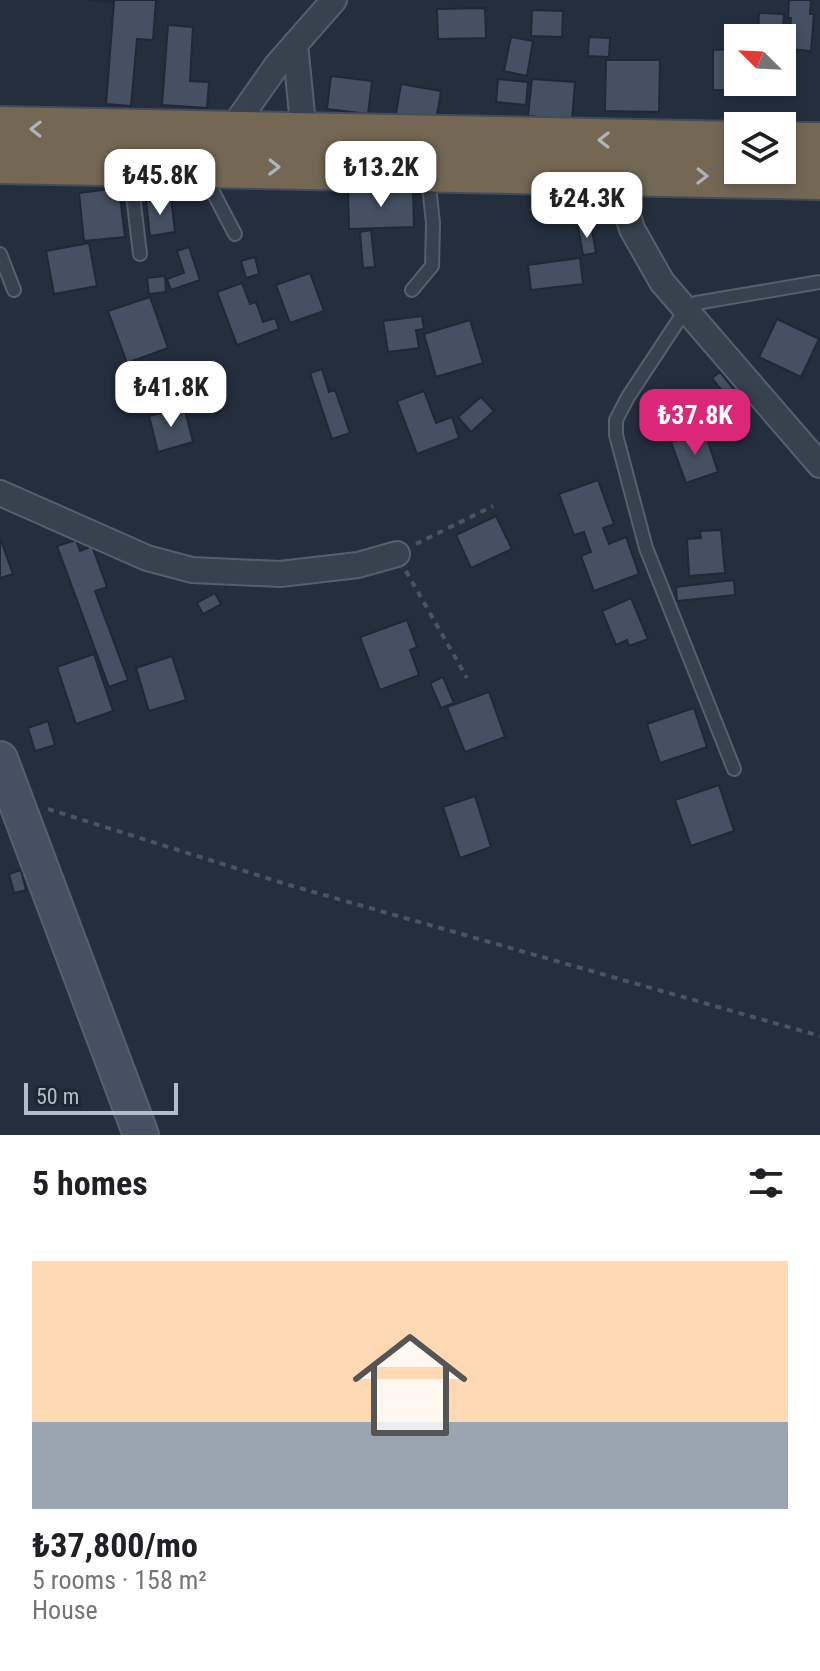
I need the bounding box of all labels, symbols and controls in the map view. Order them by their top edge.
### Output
north arrow [724,24,796,96]
map controls [724,24,796,184]
button: layers [724,112,796,184]
one-way arrow [29,120,42,138]
one-way arrow [597,131,610,149]
pin: ₺13.2K [316,141,446,209]
pin: ₺45.8K [95,149,225,217]
text: ₺13.2K [343,152,419,182]
one-way arrow [268,159,281,176]
text: ₺45.8K [122,160,198,190]
one-way arrow [696,167,709,184]
pin: ₺24.3K [522,172,652,240]
text: ₺24.3K [549,183,625,213]
pin: ₺41.8K [106,361,236,429]
text: ₺41.8K [133,372,209,402]
pin: ₺37.8K [630,389,760,457]
text: ₺37.8K [657,400,733,430]
scale bar [24,1079,178,1115]
text: 50 m [36,1084,79,1109]
icon: filters [744,1161,788,1205]
text: 5 homes [32,1163,148,1203]
icon: home [338,1313,482,1457]
text: ₺37,800/mo [32,1525,198,1565]
text: 5 rooms · 158 m² [32,1565,207,1595]
text: House [32,1595,98,1625]

